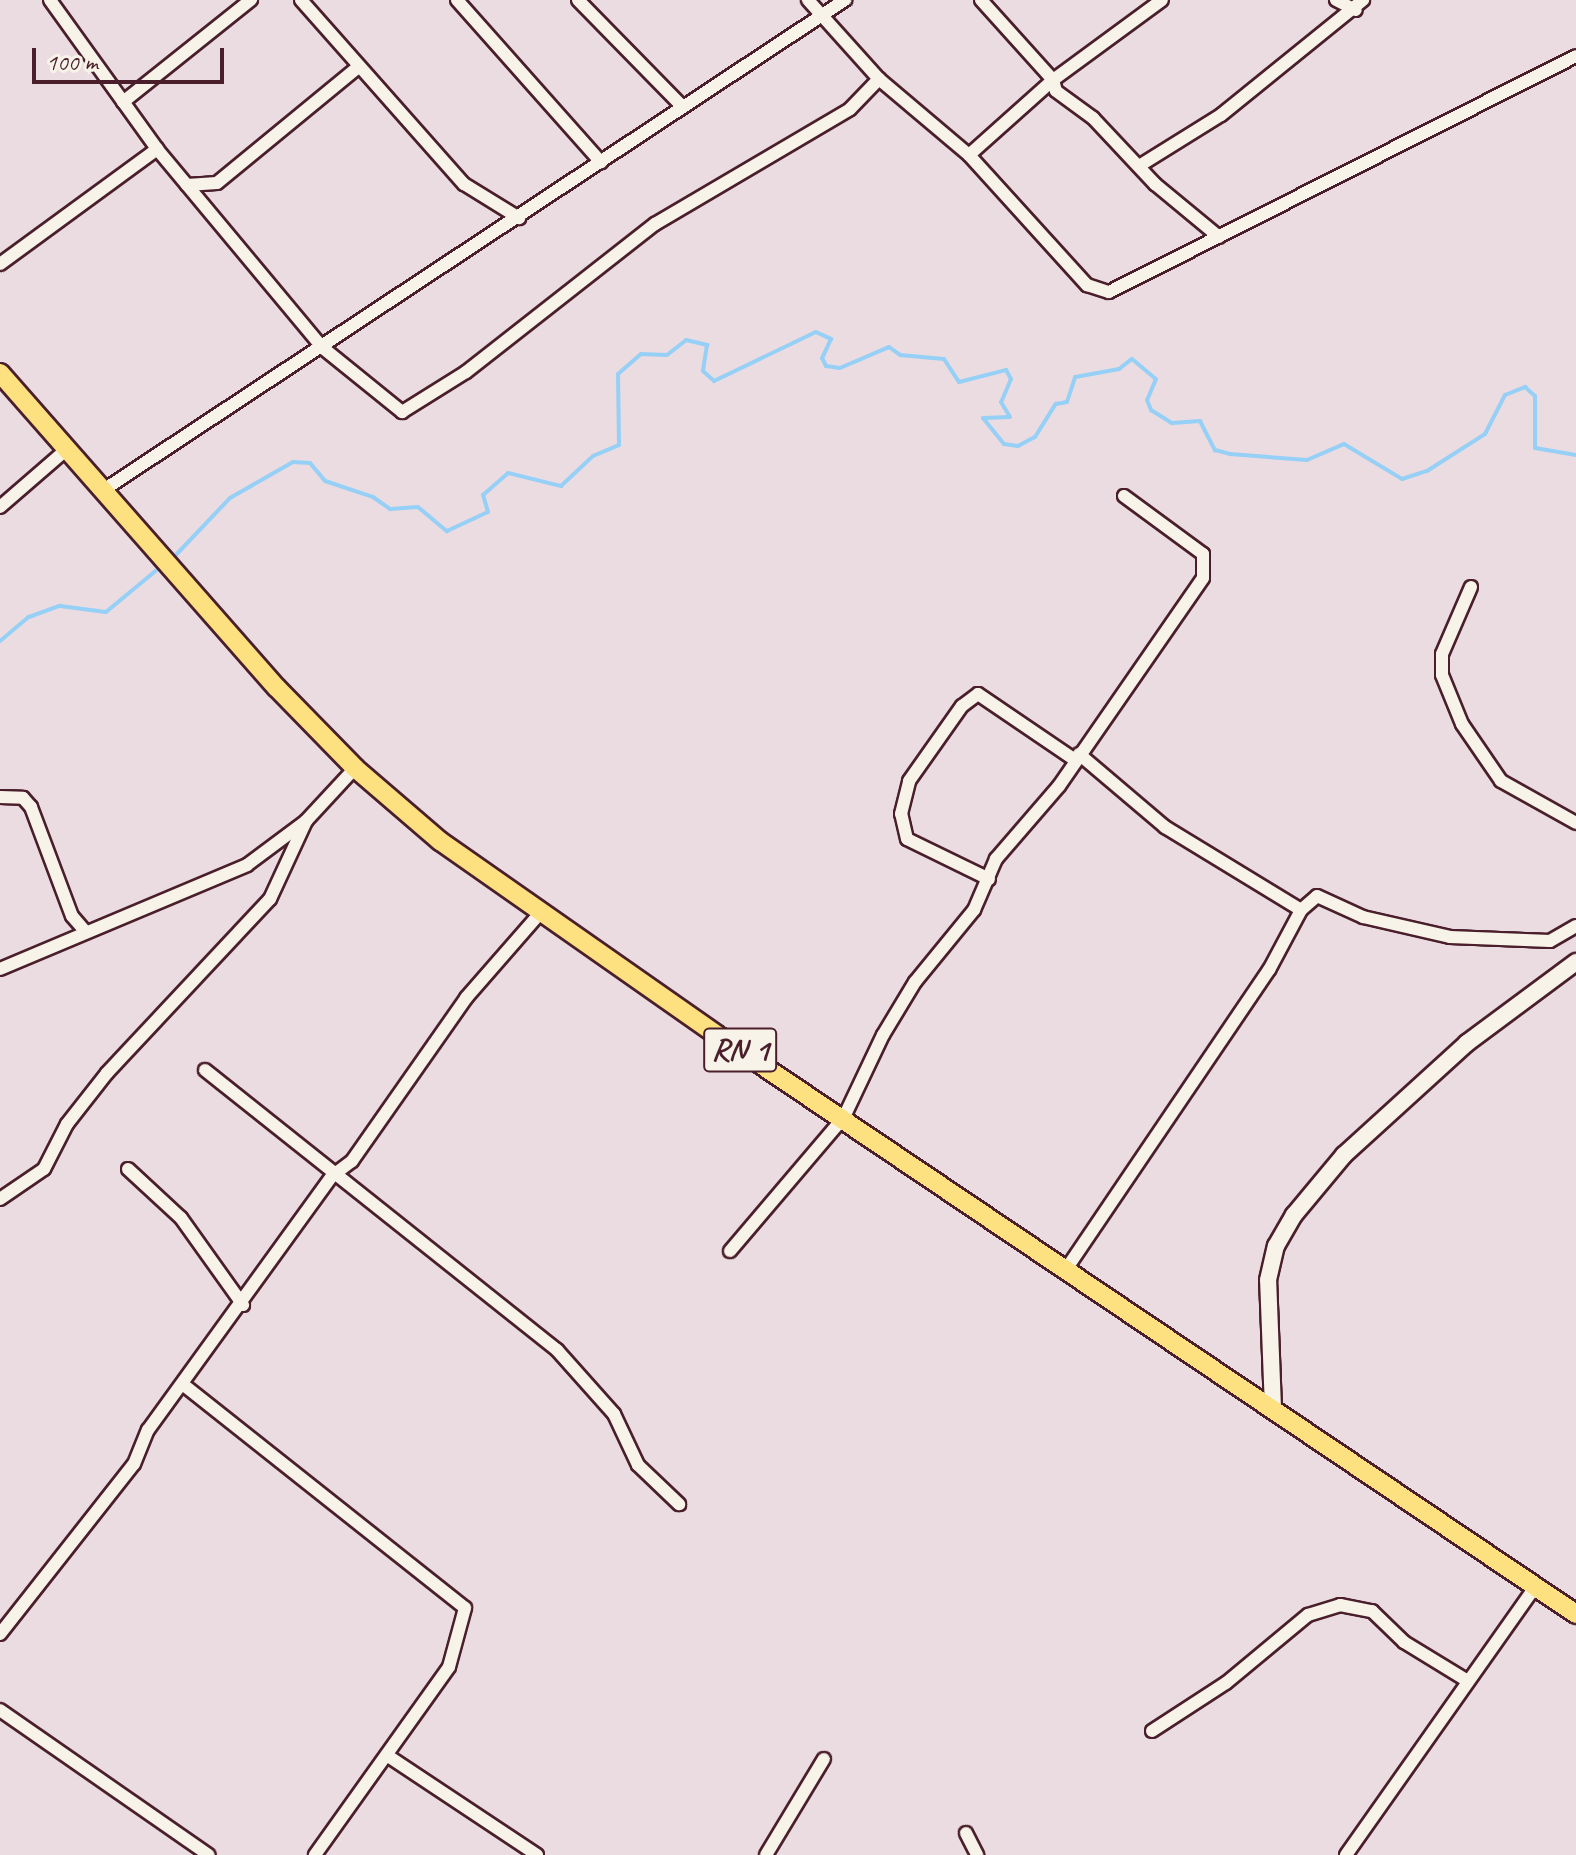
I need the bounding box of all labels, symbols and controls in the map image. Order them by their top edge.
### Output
scale bar [36,32,228,82]
text: 100 m [46,47,98,77]
road number: RN 1 [702,1022,778,1078]

